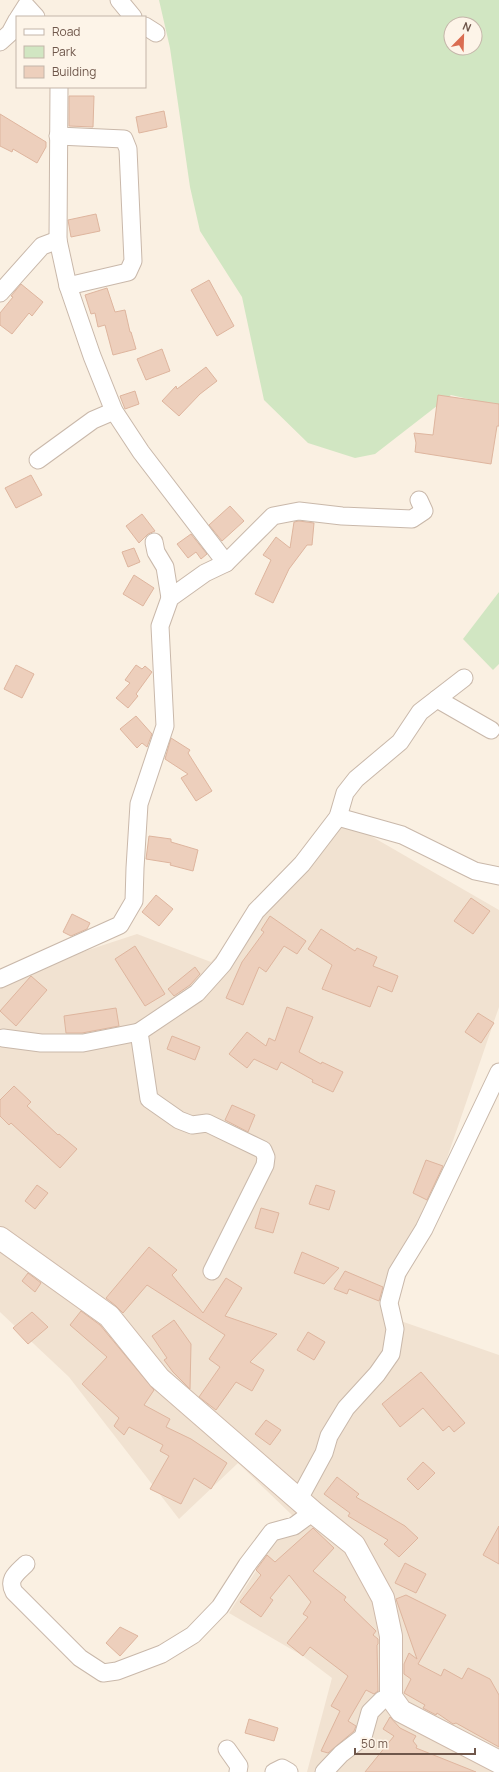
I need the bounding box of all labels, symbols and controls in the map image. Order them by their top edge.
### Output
legend [16,16,146,88]
north arrow [443,16,483,56]
text: N [461,18,474,35]
text: Road [52,23,80,40]
text: Park [52,43,77,60]
text: Building [52,63,96,80]
scale bar [355,1730,475,1756]
text: 50 m [361,1735,388,1752]

